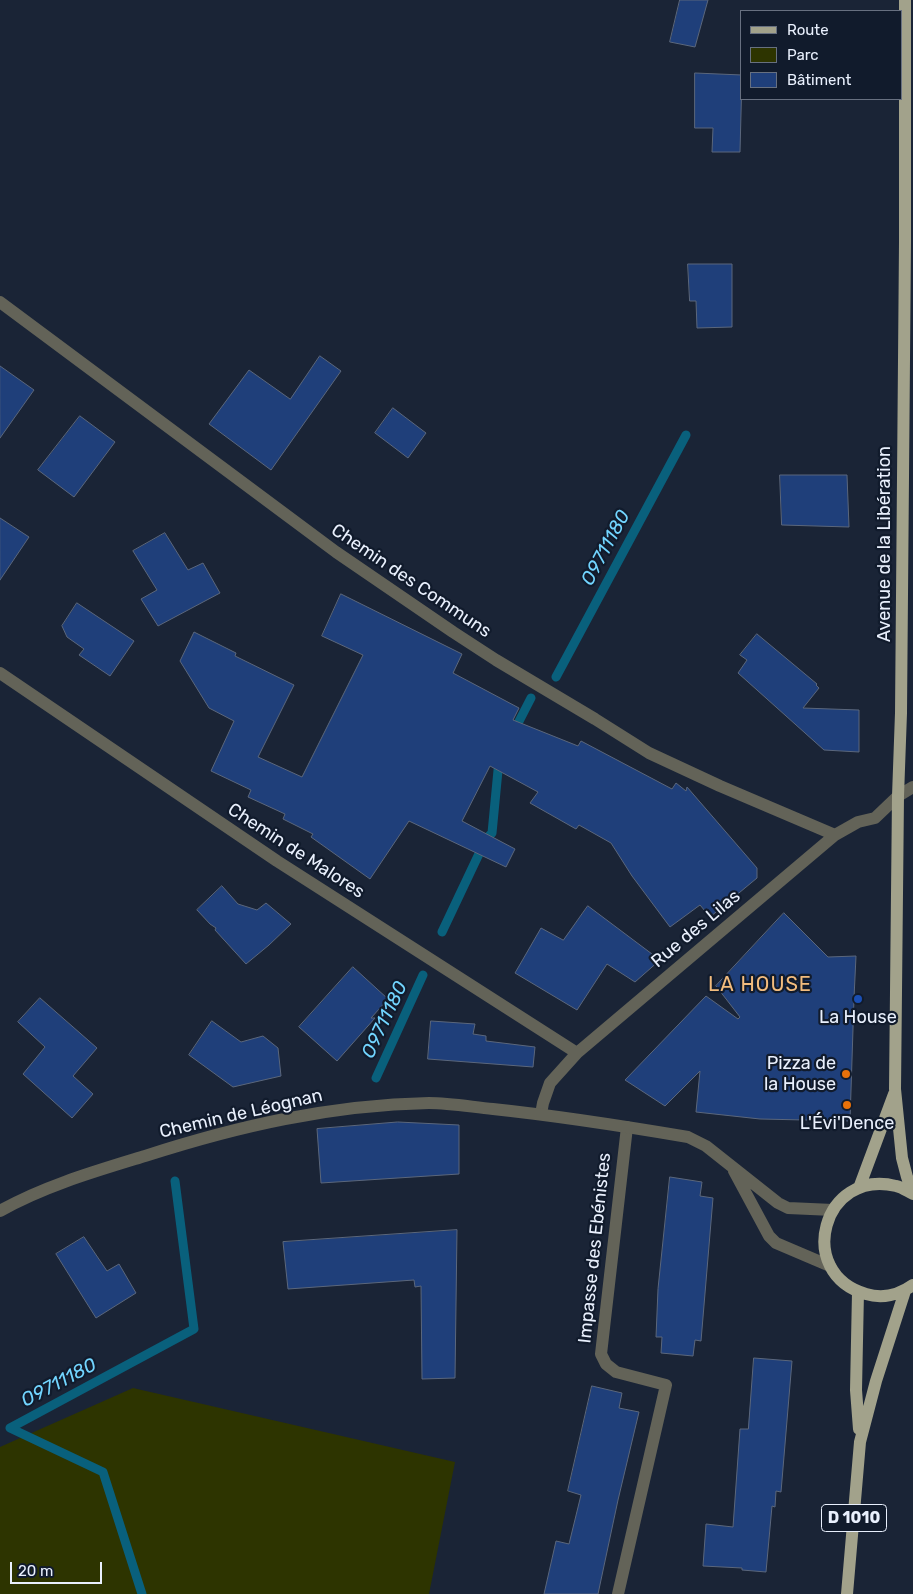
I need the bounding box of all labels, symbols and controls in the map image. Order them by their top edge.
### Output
legend [740,10,903,100]
text: Route [787,21,829,39]
text: Parc [787,46,819,64]
text: Bâtiment [787,71,851,89]
street label: Avenue de la Libération [874,446,896,642]
water label: O9711180 [577,506,635,590]
street label: Chemin des Communs [327,519,495,643]
street label: Chemin de Malores [224,799,368,903]
street label: Rue des Lilas [647,886,745,972]
district label: LA HOUSE [707,973,813,997]
water label: O9711180 [357,978,413,1062]
marker: La House [852,993,864,1005]
place label: La House [819,1007,897,1029]
place label: Pizza de la House [764,1053,836,1096]
marker: Pizza de la House [840,1068,852,1080]
street label: Chemin de Léognan [157,1085,325,1143]
marker: L'Évi'Dence [841,1099,853,1111]
place label: L'Évi'Dence [800,1113,894,1135]
street label: Impasse des Ebénistes [574,1152,616,1344]
water label: O9711180 [17,1354,101,1412]
road number: D 1010 [822,1505,886,1532]
scale bar [12,1552,105,1584]
text: 20 m [18,1562,53,1580]

